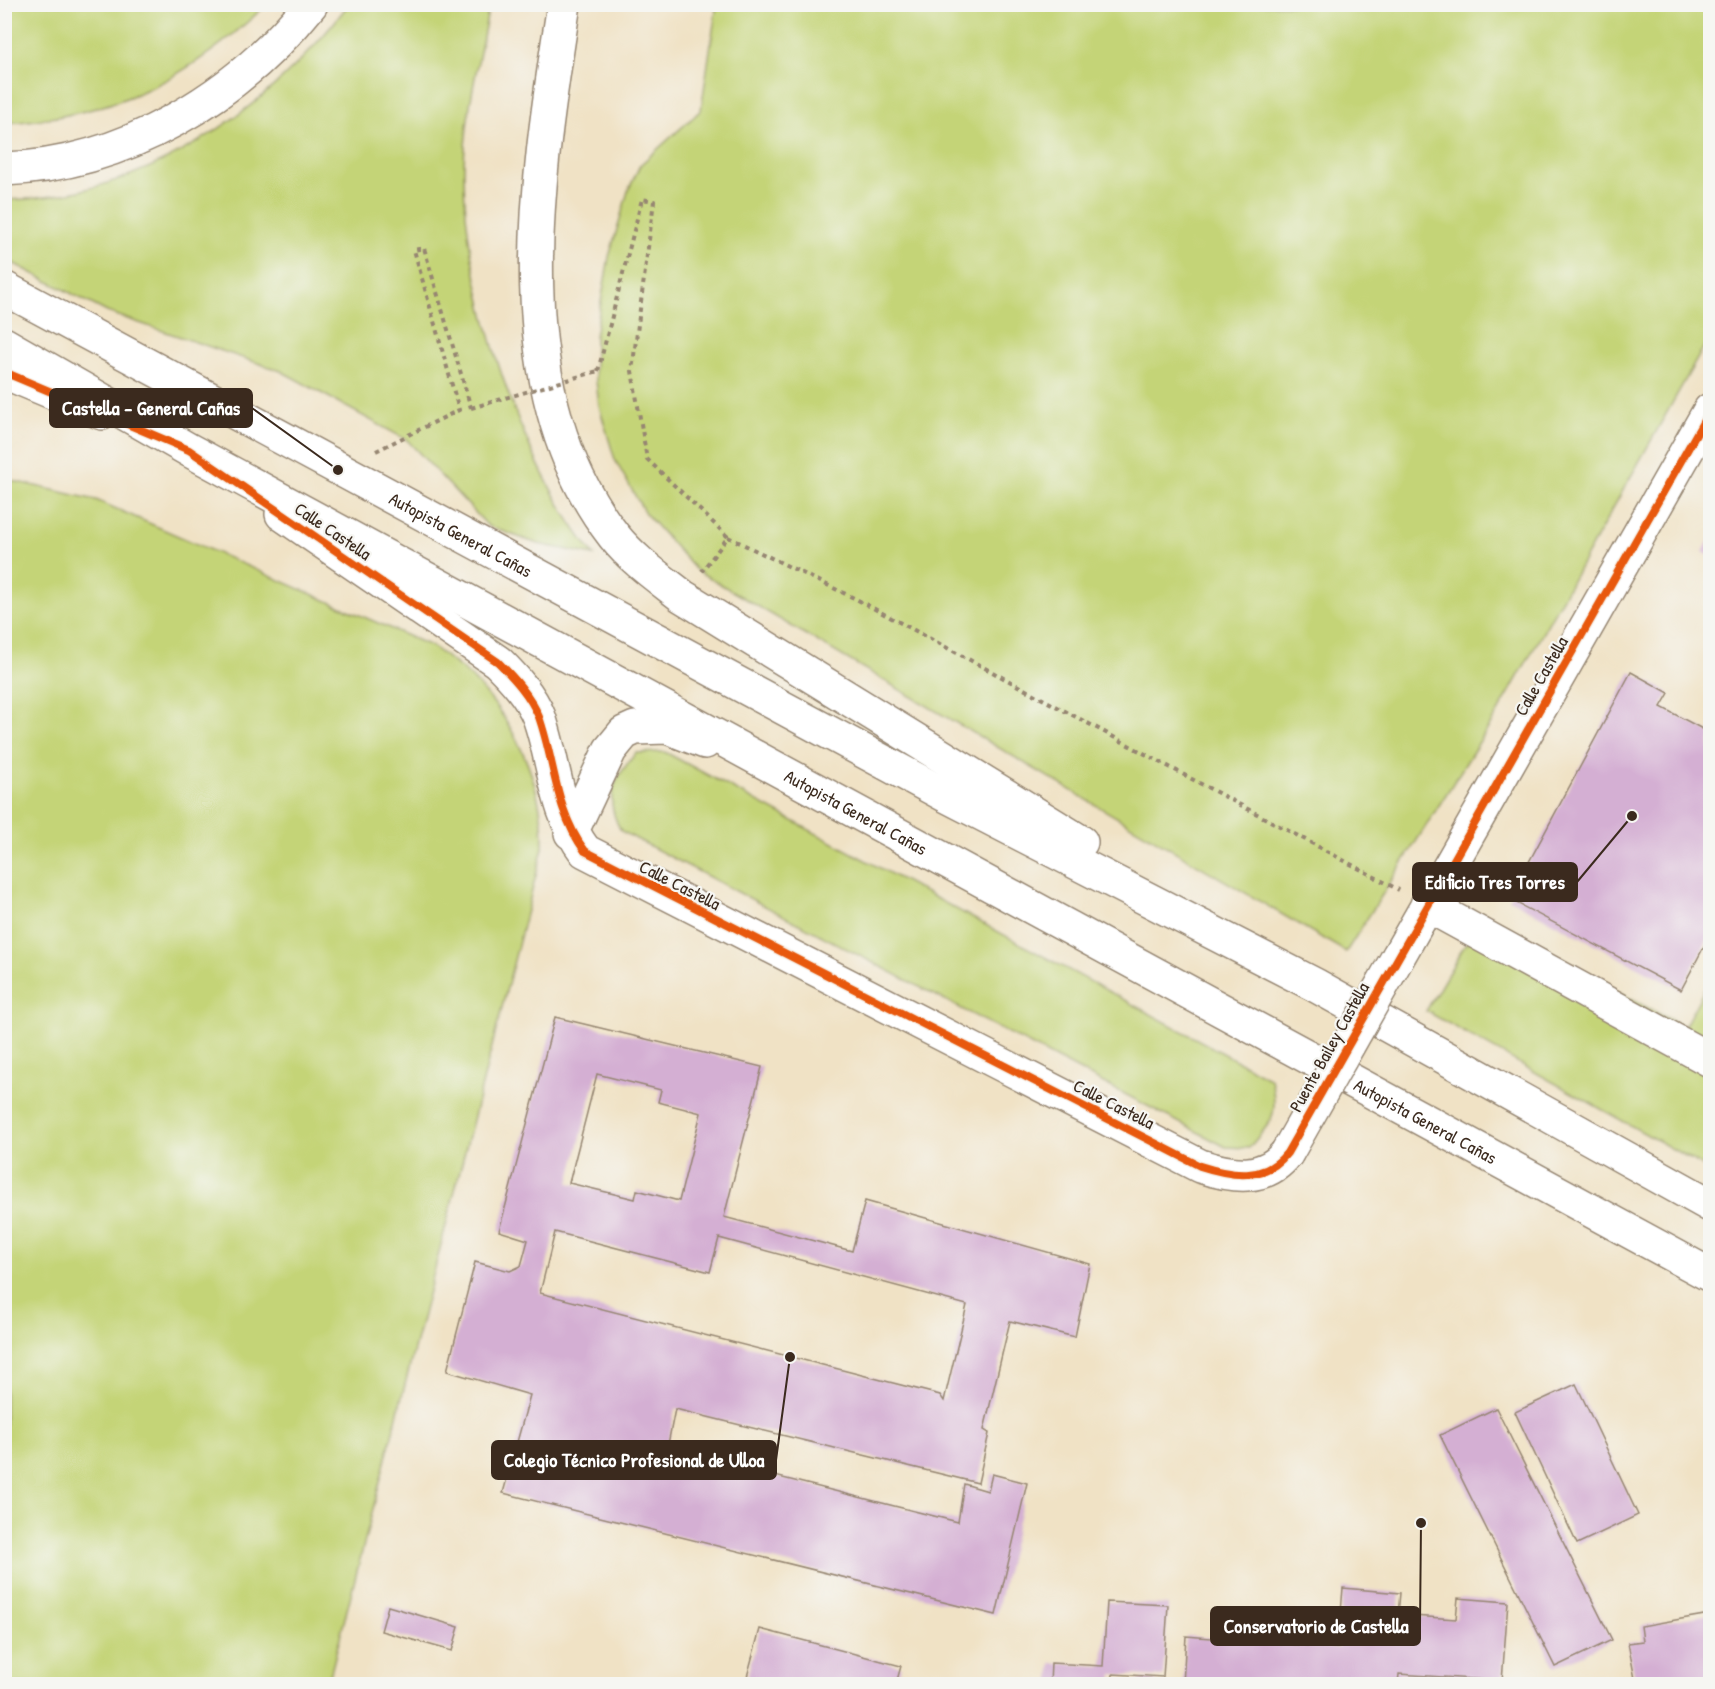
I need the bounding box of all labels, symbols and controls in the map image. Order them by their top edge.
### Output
callout: Castella - General Cañas [50,389,252,427]
text: Castella - General Cañas [62,394,241,421]
street label: Autopista General Cañas [385,486,537,583]
street label: Calle Castella [290,496,376,566]
street label: Calle Castella [1508,632,1574,720]
street label: Autopista General Cañas [780,763,932,861]
street label: Calle Castella [635,854,725,916]
callout: Edificio Tres Torres [1413,863,1577,901]
text: Edificio Tres Torres [1425,868,1565,895]
street label: Puente Bailey Castella [1283,978,1375,1116]
street label: Autopista General Cañas [1350,1072,1501,1170]
street label: Calle Castella [1069,1073,1159,1135]
callout: Colegio Técnico Profesional de Ulloa [492,1441,776,1479]
text: Colegio Técnico Profesional de Ulloa [504,1446,765,1474]
callout: Conservatorio de Castella [1211,1607,1420,1645]
text: Conservatorio de Castella [1223,1612,1409,1639]

